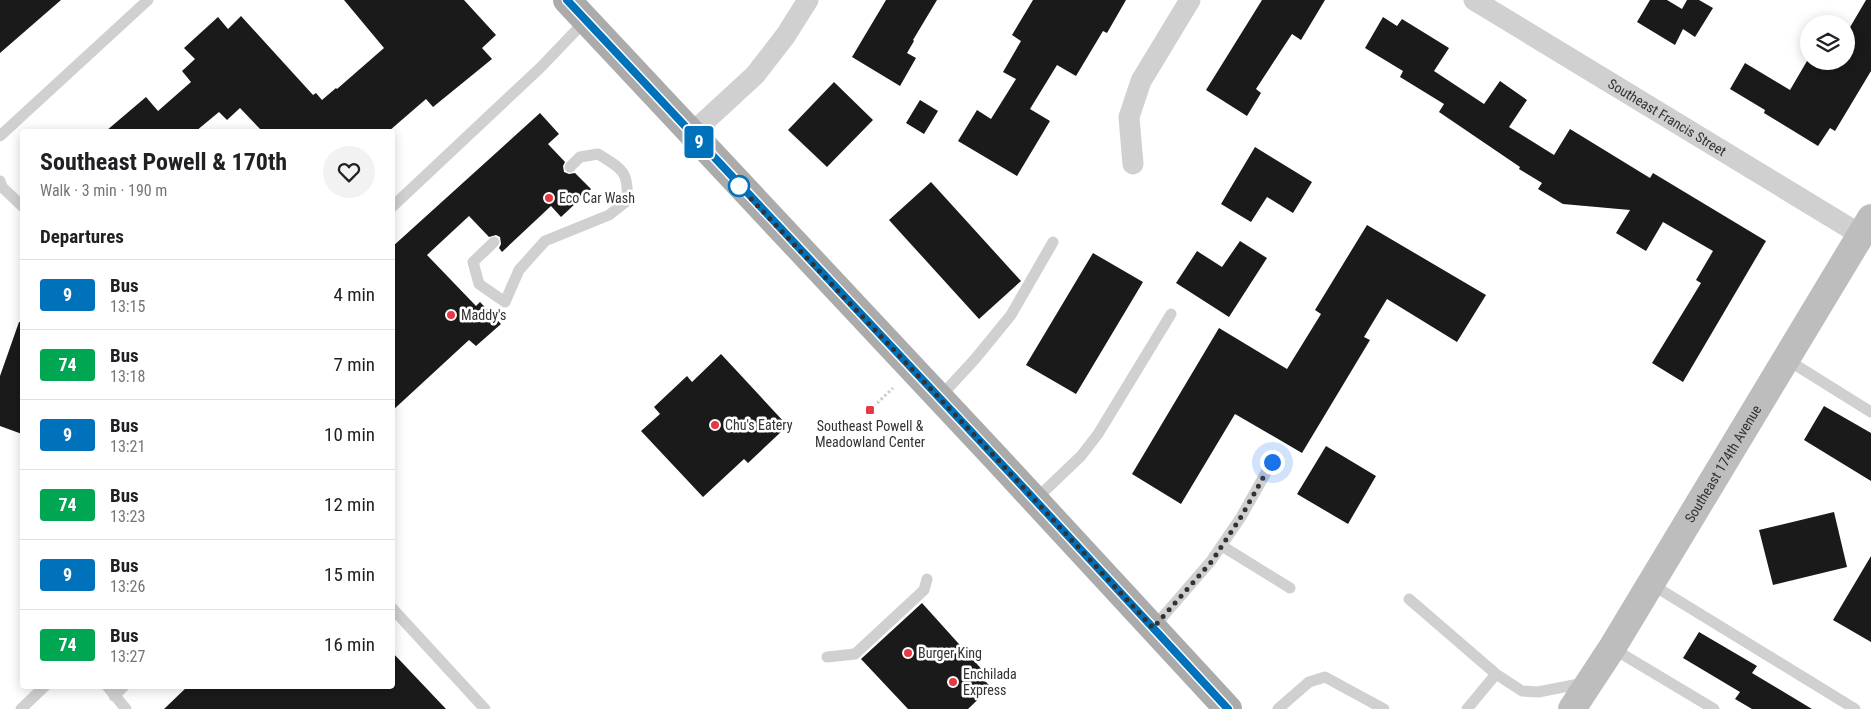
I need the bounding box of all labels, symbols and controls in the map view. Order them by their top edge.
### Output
map controls [1800,15,1855,70]
button: layers [1800,15,1855,70]
street label: Southeast Francis Street [1605,75,1729,159]
line badge: 9 [683,126,715,158]
text: 9 [694,131,704,152]
button: heart [323,146,375,198]
text: Southeast Powell & 170th [40,148,287,176]
unlabelled marker [728,175,750,197]
text: Walk · 3 min · 190 m [40,181,167,200]
place label: Eco Car Wash [559,190,635,206]
marker: Eco Car Wash [543,192,555,204]
text: Departures [40,225,124,248]
text: Bus [110,274,139,297]
text: 4 min [333,283,375,306]
text: 9 [63,284,72,305]
text: 13:15 [110,297,145,316]
place label: Maddy's [461,307,506,323]
marker: Maddy's [445,309,457,321]
text: Bus [110,344,139,367]
text: 7 min [333,353,375,376]
text: 74 [58,354,77,375]
text: 13:18 [110,367,145,386]
street label: Southeast 174th Avenue [1681,402,1765,525]
marker: Southeast Powell & Meadowland Center [864,404,876,416]
text: Bus [110,414,139,437]
place label: Chu's Eatery [725,417,793,433]
place label: Southeast Powell & Meadowland Center [815,418,925,450]
marker: Chu's Eatery [709,419,721,431]
text: 10 min [324,423,375,446]
text: 9 [63,424,72,445]
text: 13:21 [110,437,145,456]
your location [1260,450,1285,475]
text: Bus [110,484,139,507]
text: 12 min [324,493,375,516]
text: 74 [58,494,77,515]
text: 13:23 [110,507,145,526]
text: Bus [110,554,139,577]
text: 15 min [324,563,375,586]
text: 9 [63,564,72,585]
text: 13:26 [110,577,145,596]
text: Bus [110,624,139,647]
text: 16 min [324,633,375,656]
text: 74 [58,634,77,655]
place label: Burger King [918,645,982,661]
text: 13:27 [110,647,145,666]
marker: Burger King [902,647,914,659]
place label: Enchilada Express [963,666,1017,698]
marker: Enchilada Express [947,676,959,688]

